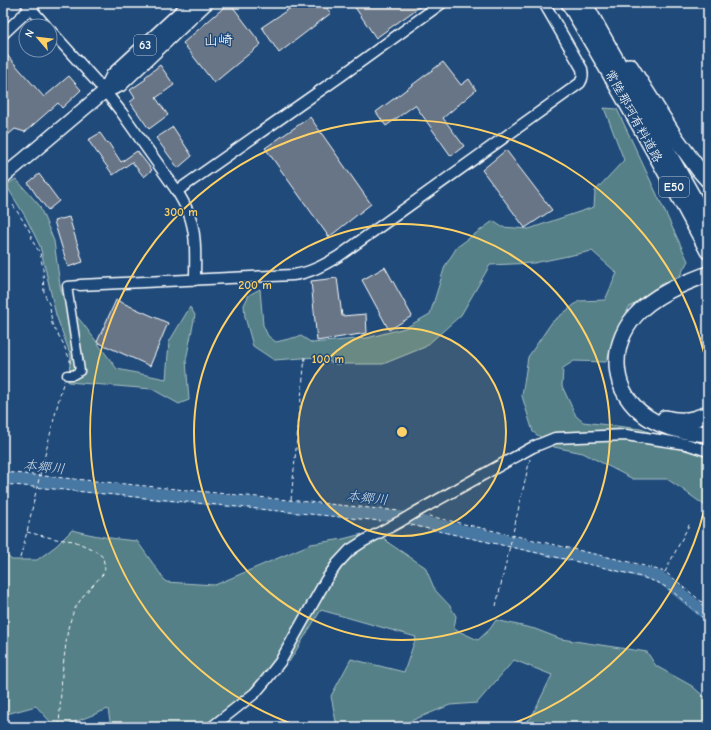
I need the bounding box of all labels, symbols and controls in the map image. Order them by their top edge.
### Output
north arrow [18,18,58,58]
text: N [22,27,37,40]
district label: 山崎 [203,31,233,49]
road number: 63 [134,35,156,55]
street label: 常陸那珂有料道路 [602,67,666,165]
road number: E50 [659,177,689,197]
text: 300 m [164,205,198,219]
text: 200 m [238,278,272,292]
text: 100 m [312,352,344,366]
centre of rings [395,425,409,439]
water label: 本郷川 [22,456,66,478]
water label: 本郷川 [345,487,389,509]

